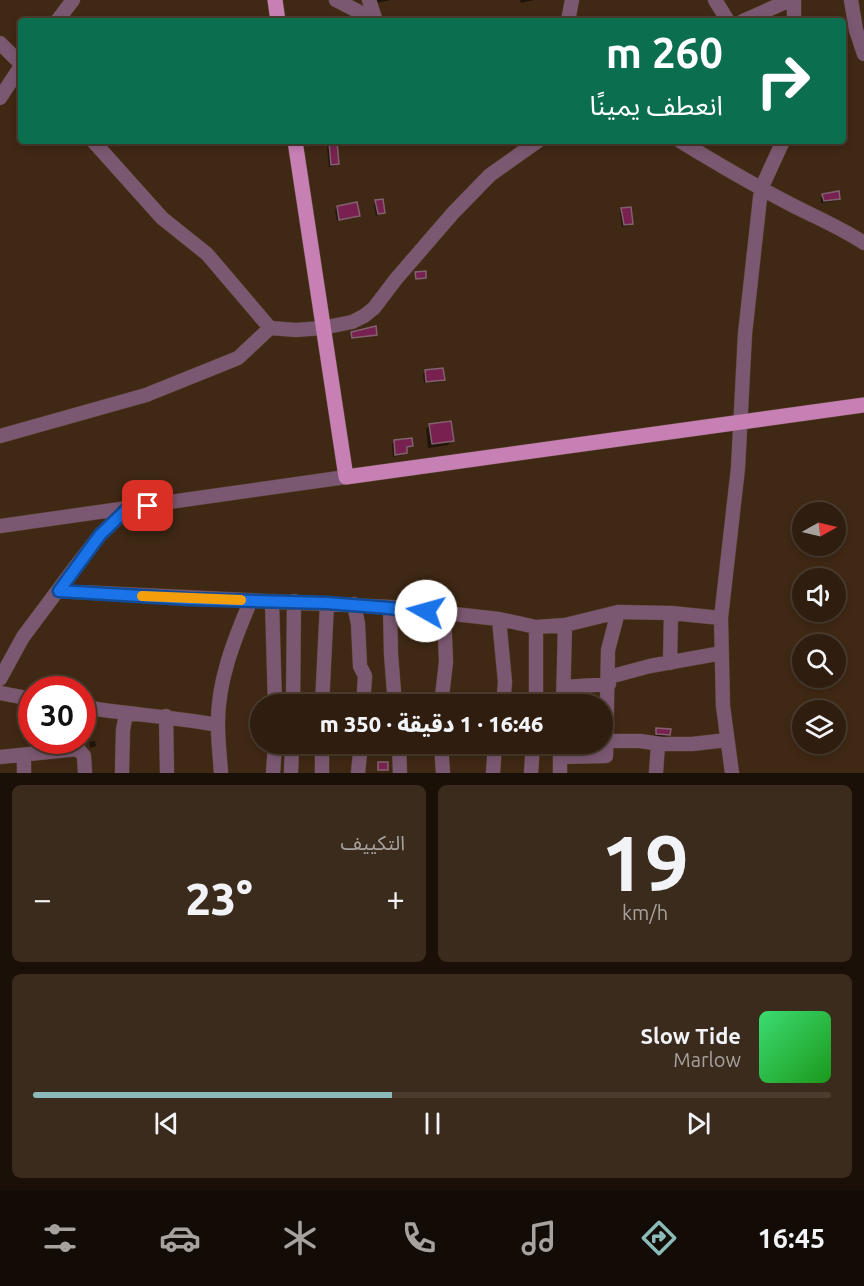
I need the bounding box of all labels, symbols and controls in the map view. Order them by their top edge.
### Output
text: 260 m [606,29,723,76]
icon: right [744,42,822,120]
text: انعطف يمينًا [589,90,723,120]
pin [122,480,173,531]
icon: arrive [131,489,164,522]
north arrow [792,502,846,556]
map controls [792,502,846,754]
button: sound [792,568,846,622]
position arrow [394,579,458,643]
button: search [792,634,846,688]
speed limit sign: 30 [18,676,96,754]
button: layers [792,700,846,754]
text: 16:46 · 1 دقيقة · 350 m [320,711,543,736]
text: 19 [601,818,689,906]
text: التكييف [341,831,405,854]
text: 23° [185,873,253,924]
text: − [33,880,52,917]
text: + [386,880,405,917]
text: km/h [622,901,668,924]
text: Slow Tide [641,1023,741,1048]
text: Marlow [673,1048,741,1071]
icon: previous [150,1107,183,1140]
icon: pause [416,1107,449,1140]
icon: next [682,1107,715,1140]
icon: filters [39,1217,81,1259]
icon: car [159,1217,201,1259]
icon: climate [279,1217,321,1259]
icon: phone [398,1217,440,1259]
icon: music [518,1217,560,1259]
icon: directions [638,1217,680,1259]
text: 16:45 [758,1223,825,1253]

